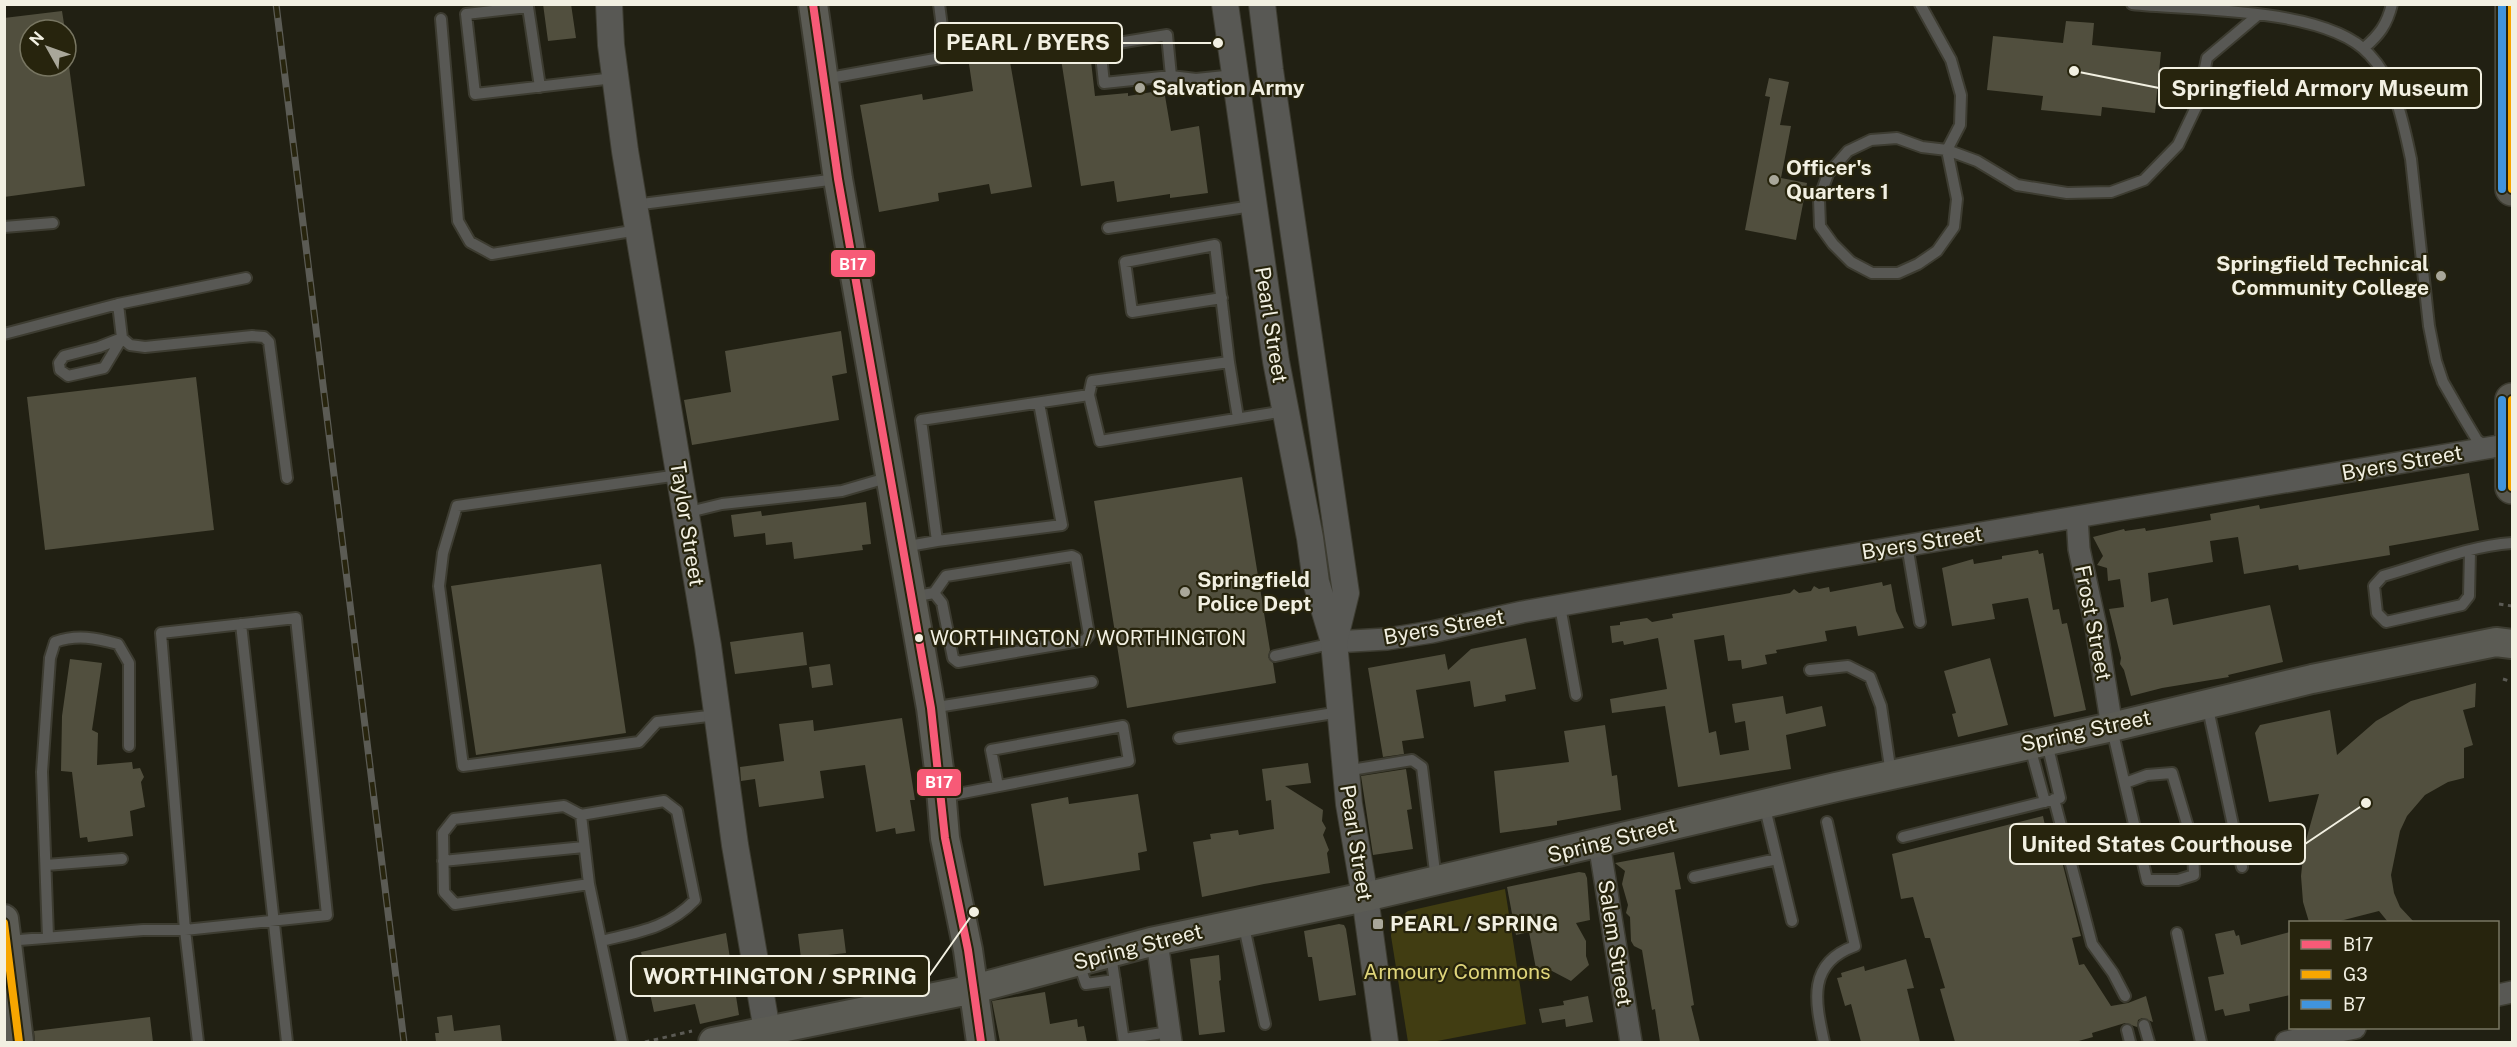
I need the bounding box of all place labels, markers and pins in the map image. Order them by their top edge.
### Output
callout: PEARL / BYERS [935,23,1122,63]
callout: Springfield Armory Museum [2159,68,2481,108]
place label: Salvation Army [1152,75,1305,100]
marker: Salvation Army [1133,81,1147,95]
place label: Officer's Quarters 1 [1786,155,1889,204]
marker: Officer's Quarters 1 [1767,173,1781,187]
place label: Springfield Technical Community College [2216,251,2429,300]
marker: Springfield Technical Community College [2434,269,2448,283]
place label: Springfield Police Dept [1197,567,1311,616]
marker: Springfield Police Dept [1178,585,1192,599]
place label: WORTHINGTON / WORTHINGTON [930,626,1246,650]
marker: WORTHINGTON / WORTHINGTON [913,632,925,644]
callout: United States Courthouse [2010,824,2305,864]
place label: PEARL / SPRING [1390,911,1558,936]
marker: PEARL / SPRING [1371,917,1385,931]
callout: WORTHINGTON / SPRING [631,956,929,996]

